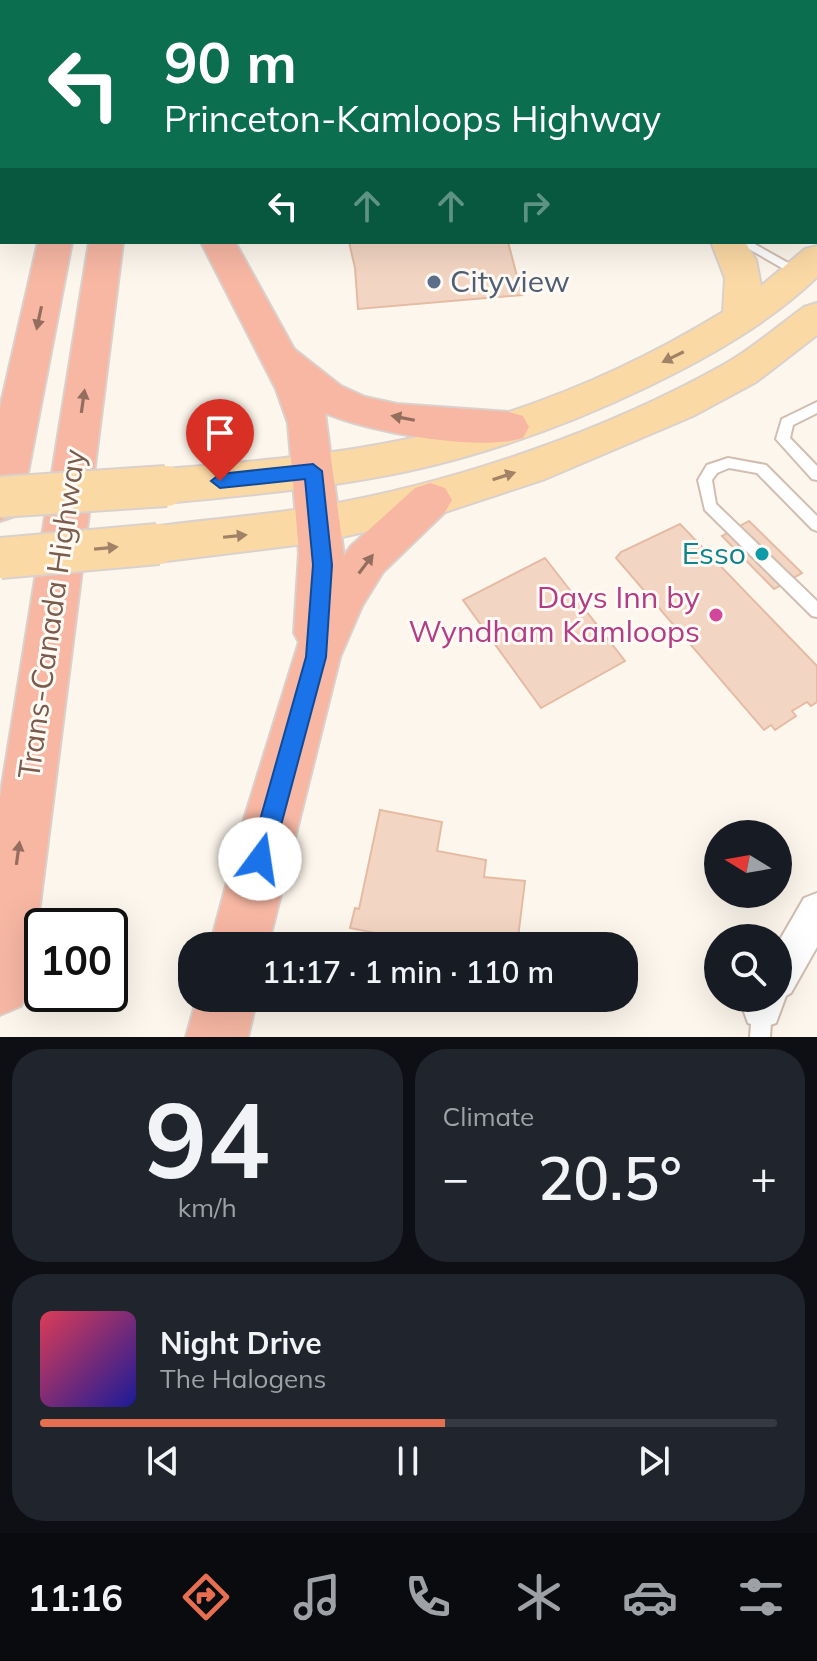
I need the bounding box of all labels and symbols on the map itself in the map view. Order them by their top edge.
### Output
place label: Cityview [450,262,570,300]
marker: Cityview [425,273,443,291]
one-way arrow [32,306,45,331]
one-way arrow [662,350,685,364]
one-way arrow [77,388,90,413]
pin [186,399,254,481]
one-way arrow [391,412,416,424]
street label: Trans-Canada Highway [9,447,93,781]
one-way arrow [492,469,516,482]
one-way arrow [223,529,248,542]
place label: Esso [682,534,746,572]
one-way arrow [94,542,119,555]
marker: Esso [753,545,771,563]
one-way arrow [357,554,373,574]
place label: Days Inn by Wyndham Kamloops [409,578,700,650]
marker: Days Inn by Wyndham Kamloops [707,606,725,624]
position arrow [218,817,302,901]
north arrow [704,820,792,908]
one-way arrow [12,840,25,865]
speed limit sign: 100 [24,908,128,1012]

